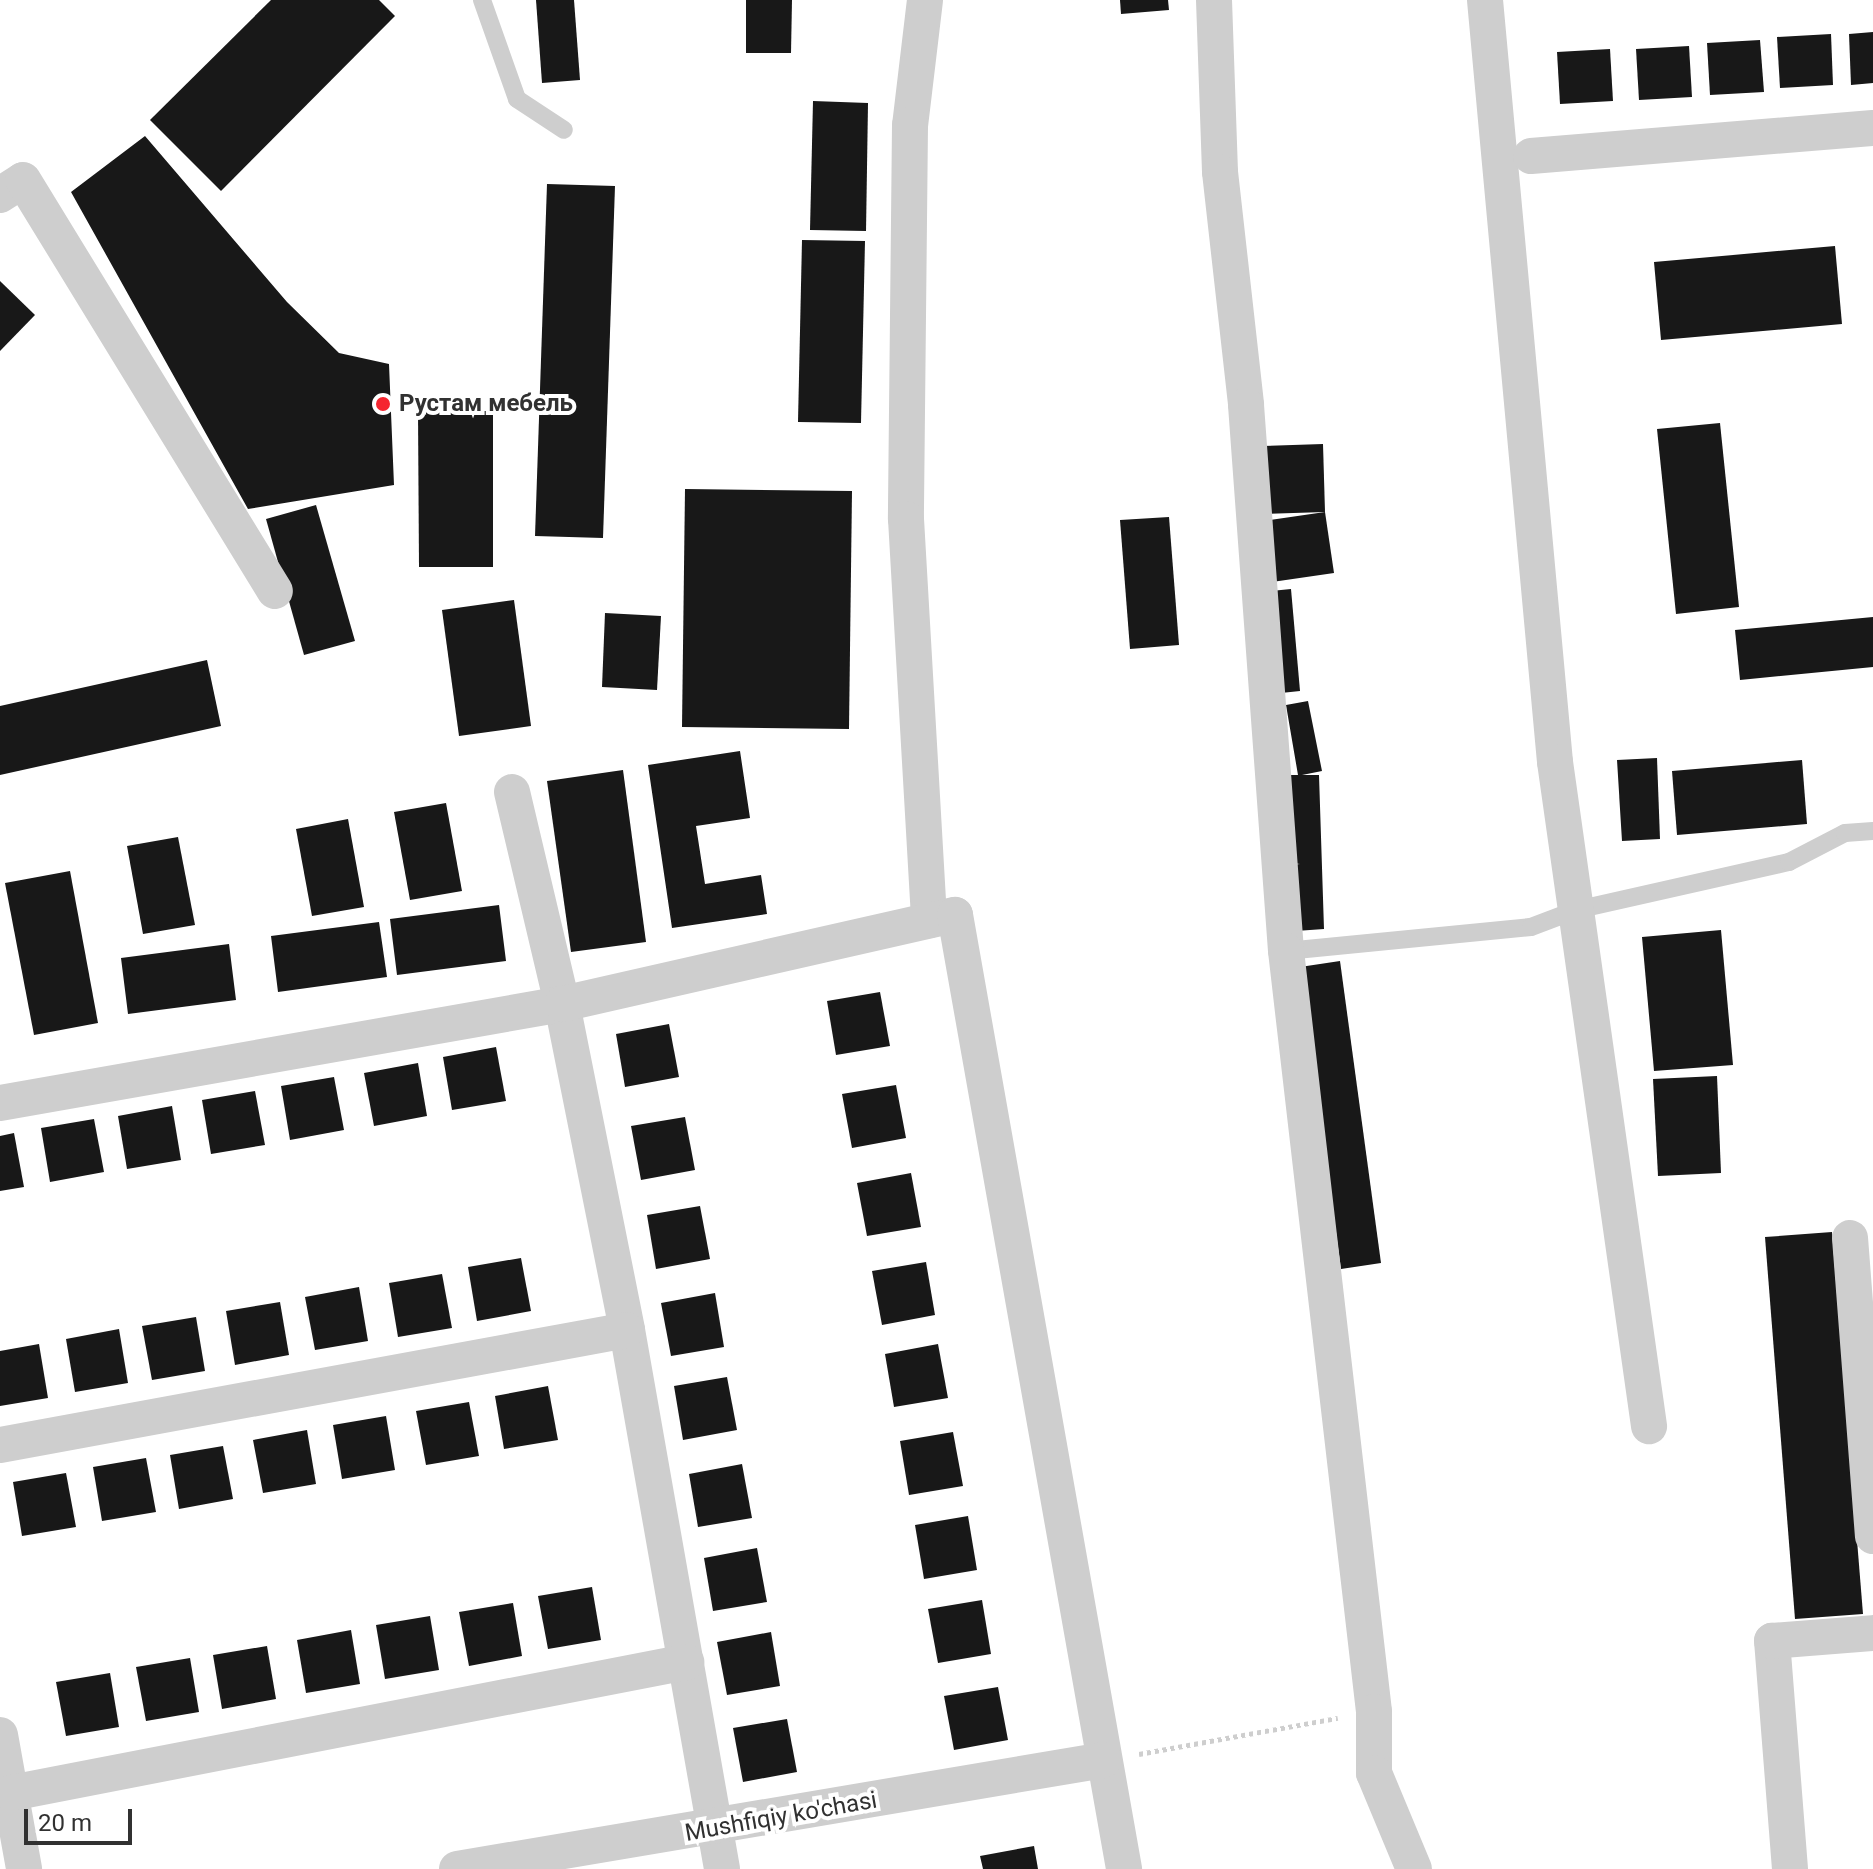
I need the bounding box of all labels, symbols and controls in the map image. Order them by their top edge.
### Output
place label: Рустам мебель [399,390,573,418]
marker: Рустам мебель [374,395,392,413]
street label: Mushfiqiy ko'chasi [683,1786,879,1848]
scale bar [28,1793,136,1843]
text: 20 m [38,1809,92,1837]

